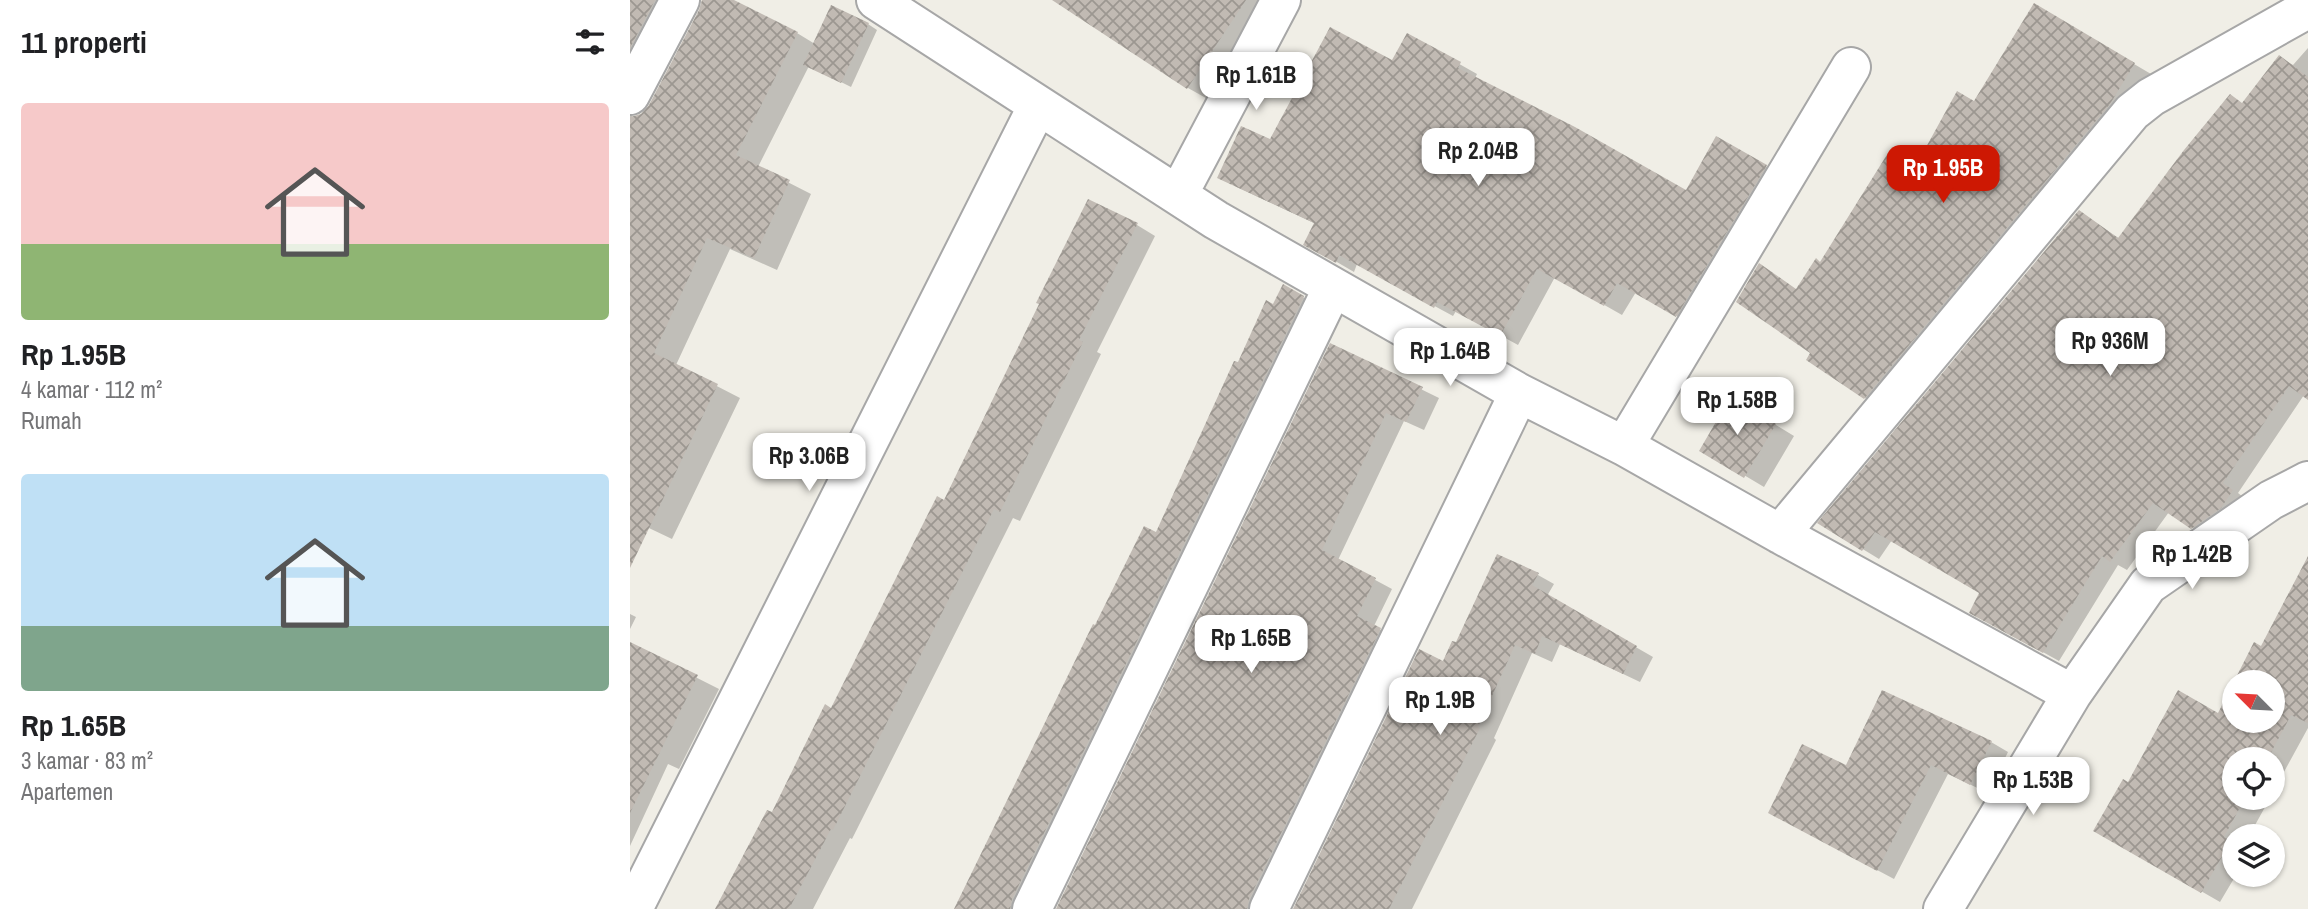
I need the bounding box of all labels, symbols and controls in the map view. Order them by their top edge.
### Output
text: 11 properti [21,22,147,62]
icon: filters [571,23,609,61]
pin: Rp 1.61B [1184,52,1328,112]
text: Rp 1.61B [1216,59,1296,90]
pin: Rp 2.04B [1406,128,1550,188]
text: Rp 2.04B [1438,135,1518,166]
pin: Rp 1.95B [1871,146,2015,205]
icon: home [252,149,378,275]
text: Rp 1.95B [1903,152,1983,183]
pin: Rp 936M [2045,318,2175,378]
text: Rp 936M [2071,325,2149,356]
pin: Rp 1.64B [1378,328,1522,388]
text: Rp 1.95B [21,334,126,374]
text: Rp 1.64B [1410,335,1490,366]
text: 4 kamar · 112 m² [21,374,162,405]
pin: Rp 1.58B [1665,378,1809,437]
text: Rp 1.58B [1697,384,1777,415]
text: Rumah [21,405,82,436]
pin: Rp 3.06B [737,434,881,493]
text: Rp 3.06B [769,440,849,471]
icon: home [252,520,378,646]
pin: Rp 1.42B [2120,532,2264,591]
text: Rp 1.42B [2152,538,2232,569]
pin: Rp 1.65B [1179,616,1323,675]
text: Rp 1.65B [1211,622,1291,653]
north arrow [2222,670,2286,733]
map controls [2222,670,2285,887]
pin: Rp 1.9B [1375,678,1505,737]
text: Rp 1.9B [1405,684,1475,715]
text: Rp 1.65B [21,705,126,745]
text: 3 kamar · 83 m² [21,745,153,776]
button: locate [2222,747,2285,810]
pin: Rp 1.53B [1961,758,2105,817]
text: Rp 1.53B [1993,764,2073,795]
text: Apartemen [21,776,113,807]
button: layers [2222,824,2285,887]

